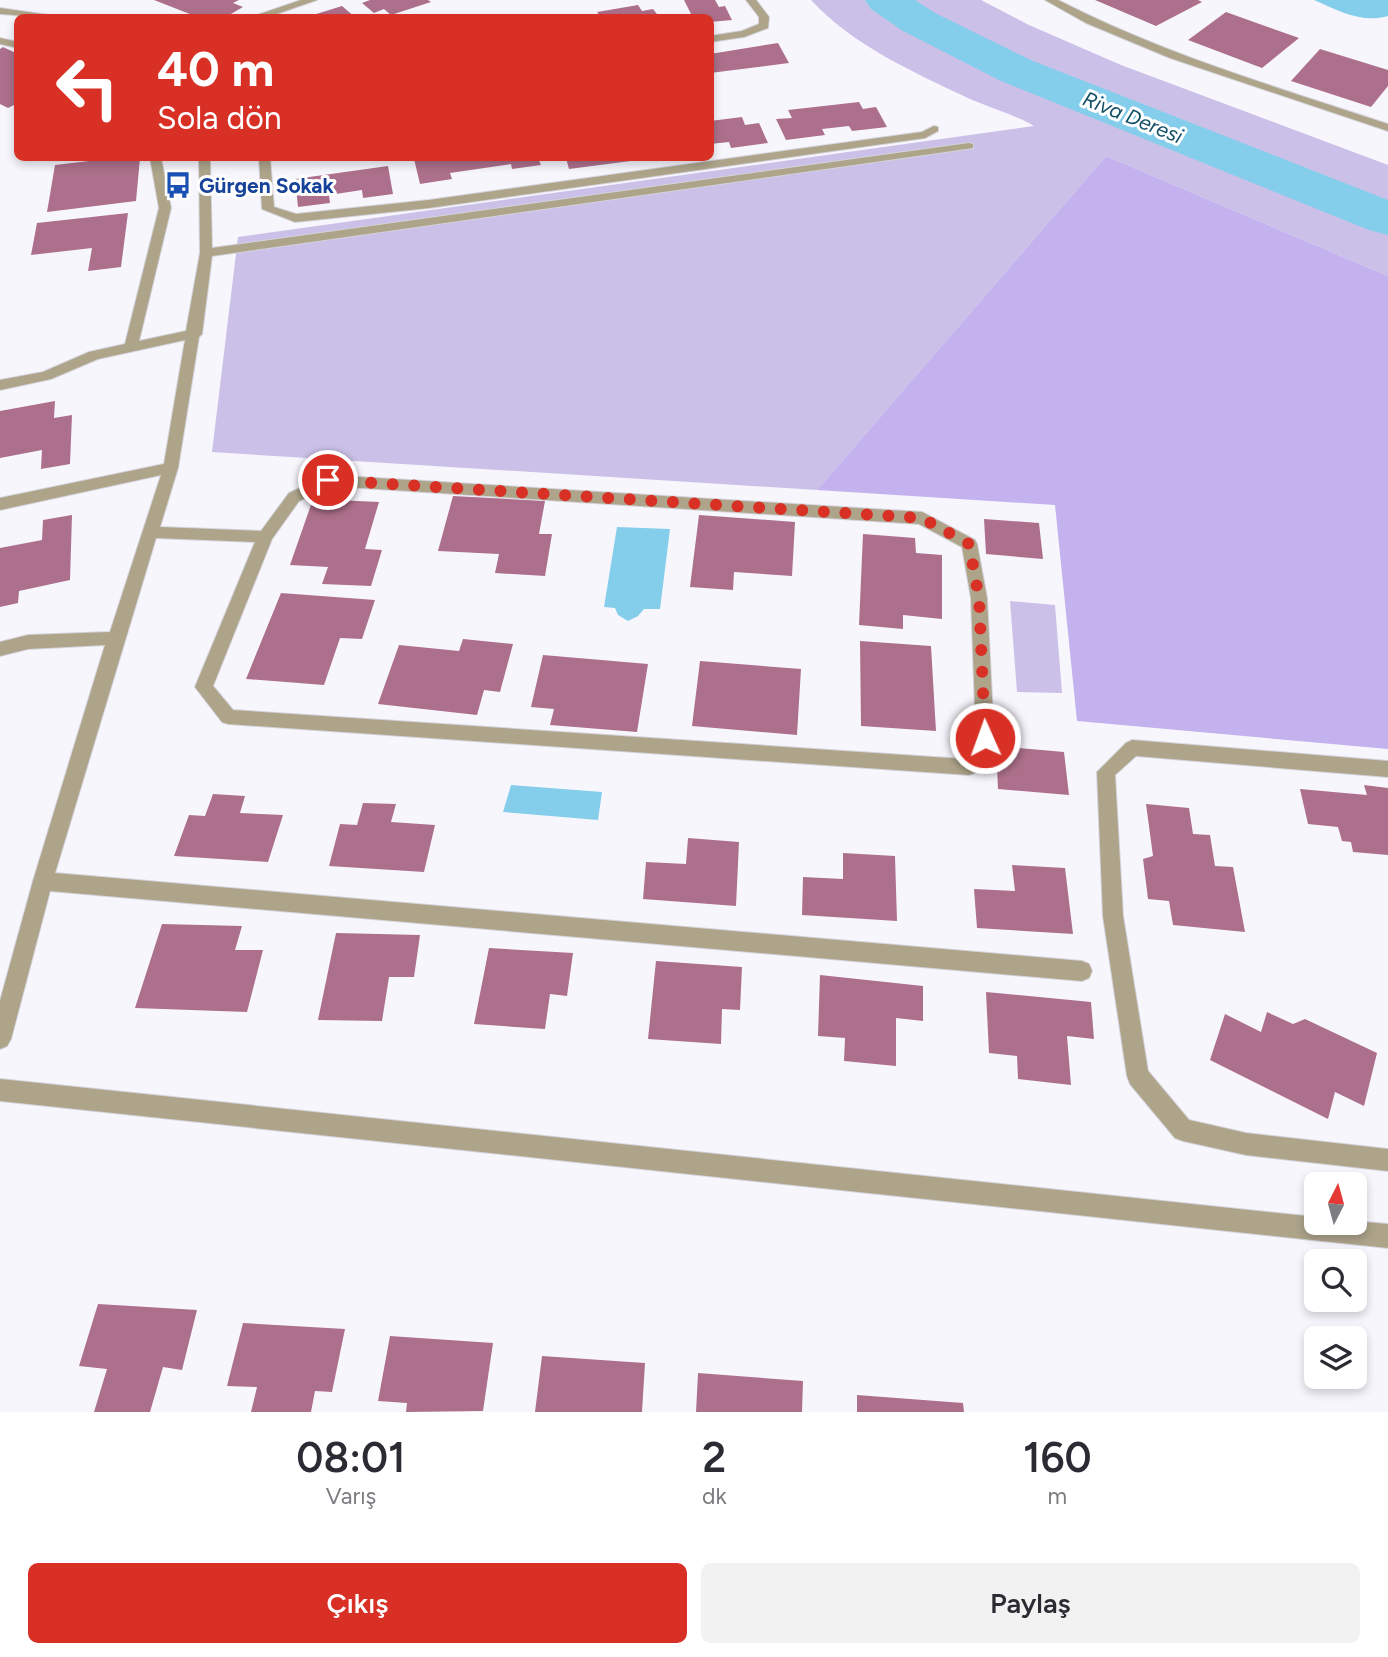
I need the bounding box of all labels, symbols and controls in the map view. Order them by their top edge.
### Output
text: 40 m [157,39,274,98]
icon: left [42,42,133,133]
water label: Riva Deresi [1079,86,1187,148]
text: Sola dön [157,99,282,137]
bus stop icon: Gürgen Sokak [163,170,193,200]
place label: Gürgen Sokak [199,173,335,198]
pin [298,450,358,510]
icon: arrive [309,461,347,499]
position arrow [948,701,1022,775]
north arrow [1304,1172,1367,1236]
map controls [1304,1172,1367,1389]
button: search [1304,1249,1367,1312]
button: layers [1304,1326,1367,1389]
text: 08:01 [296,1432,406,1483]
text: 2 [702,1432,726,1483]
text: 160 [1023,1432,1092,1483]
text: Varış [326,1482,376,1510]
text: dk [702,1482,727,1510]
text: m [1048,1482,1067,1510]
button: Çıkış [28,1563,687,1643]
button: Paylaş [701,1563,1360,1643]

